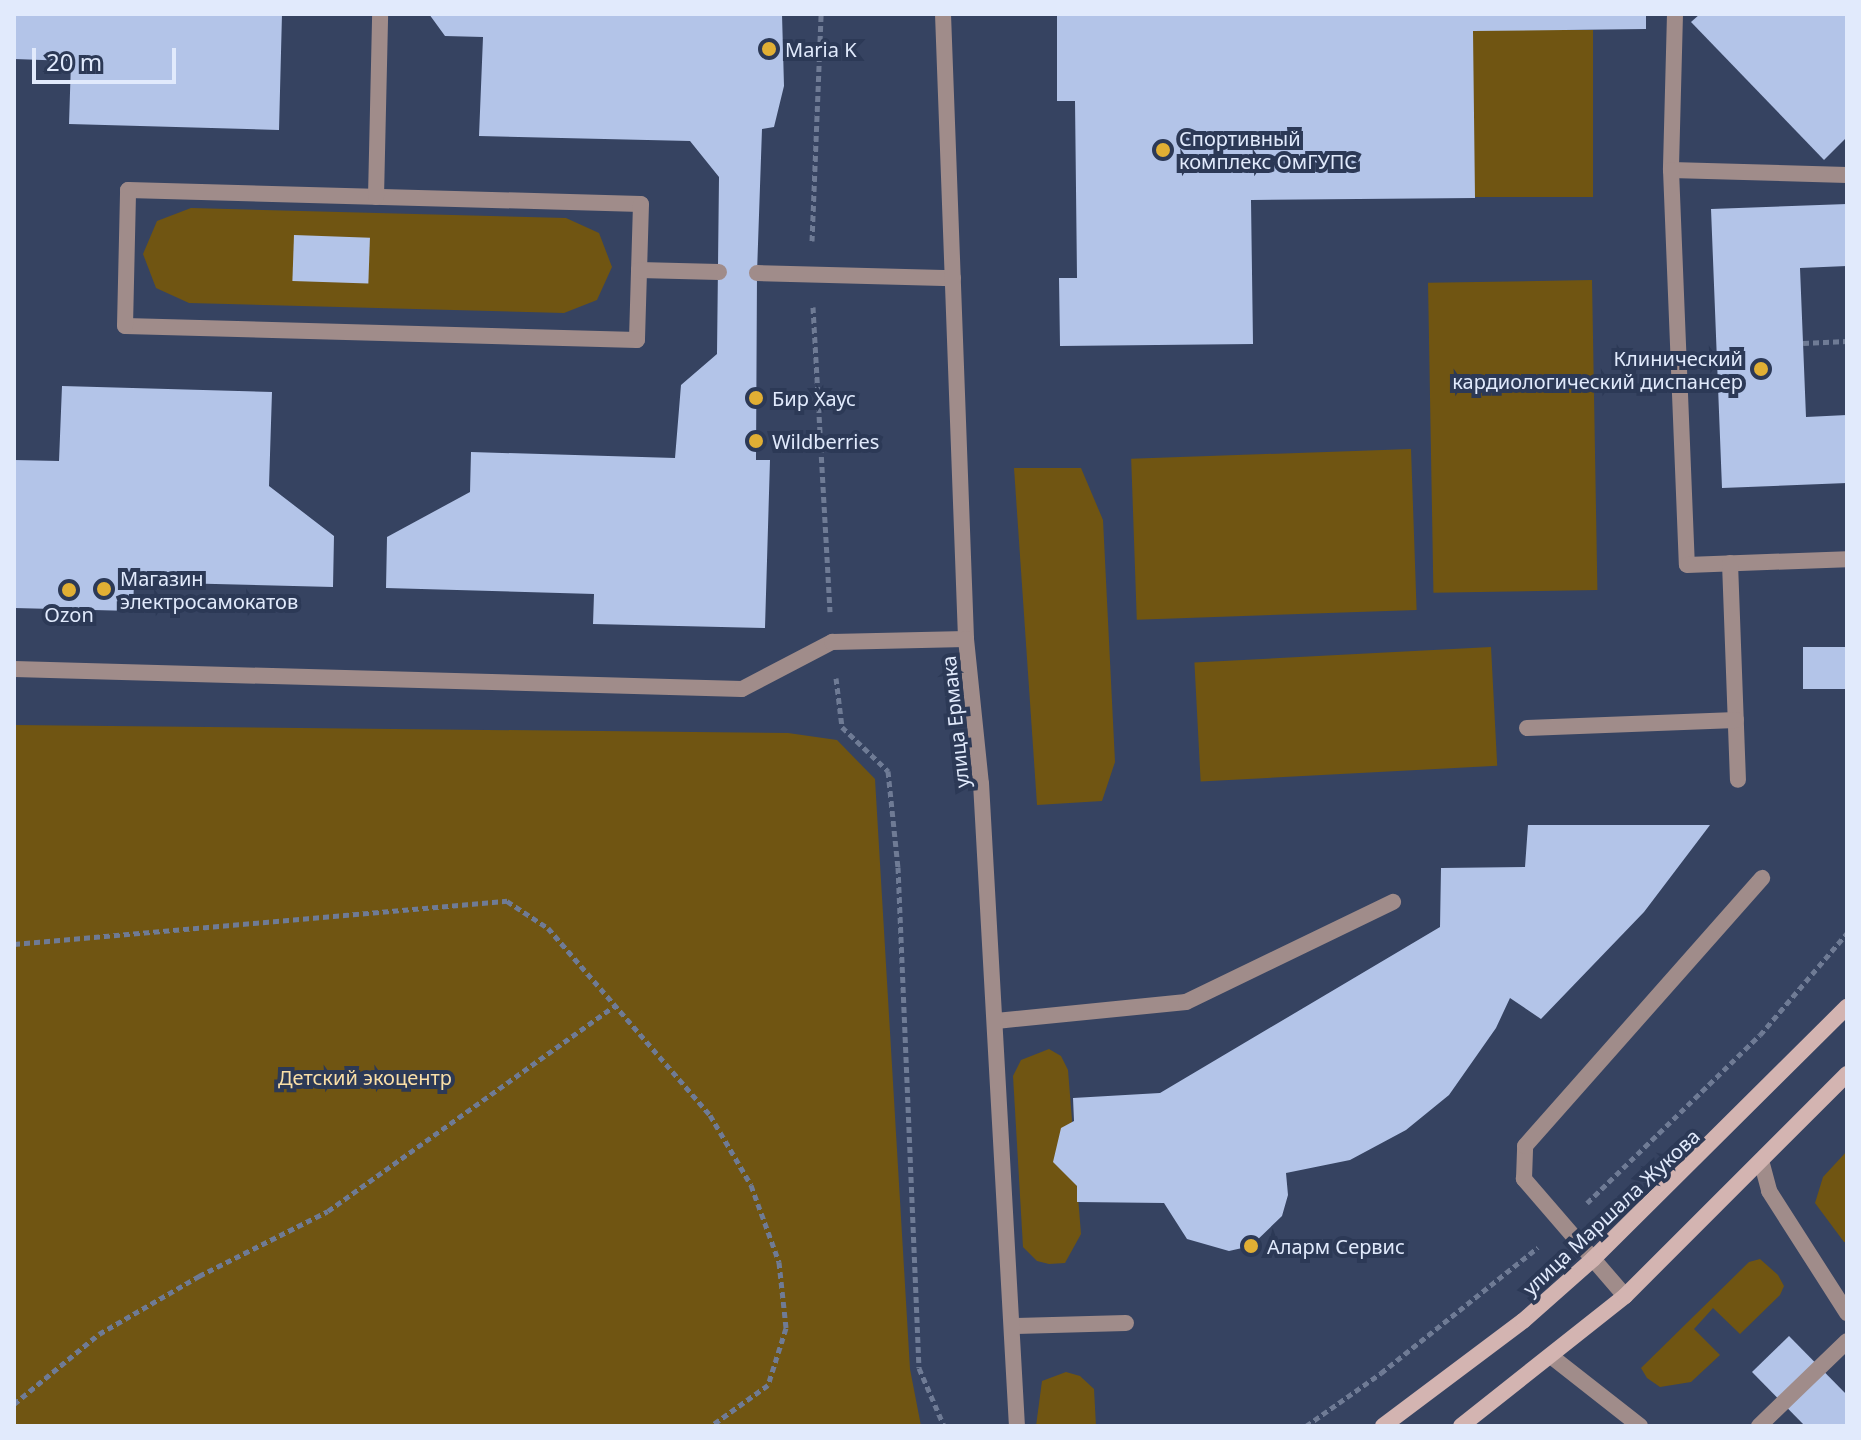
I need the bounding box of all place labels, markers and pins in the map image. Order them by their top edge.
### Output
place label: Maria K [785,37,857,61]
marker: Maria K [760,40,778,58]
place label: Спортивный комплекс ОмГУПС [1179,126,1357,173]
marker: Спортивный комплекс ОмГУПС [1154,141,1172,159]
place label: Клинический кардиологический диспансер [1452,346,1743,393]
marker: Клинический кардиологический диспансер [1750,358,1772,380]
place label: Бир Хаус [772,386,856,410]
marker: Бир Хаус [747,389,765,407]
place label: Wildberries [772,429,879,453]
marker: Wildberries [747,432,765,450]
place label: Магазин электросамокатов [120,566,298,613]
marker: Магазин электросамокатов [95,580,113,598]
marker: Ozon [60,581,78,599]
place label: Ozon [44,602,94,626]
place label: Аларм Сервис [1267,1234,1405,1258]
marker: Аларм Сервис [1242,1237,1260,1255]

